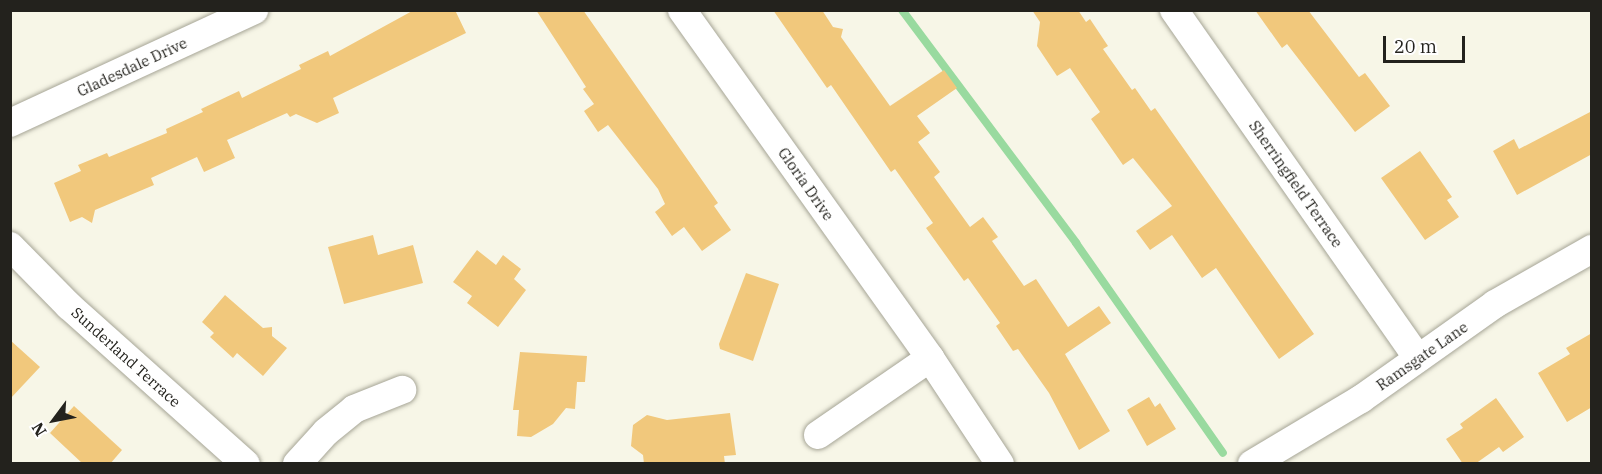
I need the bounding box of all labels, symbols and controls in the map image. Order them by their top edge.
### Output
scale bar [1386,24,1468,62]
street label: Gladesdale Drive [74,34,190,100]
text: 20 m [1394,35,1437,58]
street label: Sherringfield Terrace [1245,117,1347,251]
street label: Gloria Drive [774,144,838,224]
street label: Sunderland Terrace [68,303,184,411]
street label: Ramsgate Lane [1373,318,1471,394]
north arrow [24,390,84,450]
text: N [27,419,51,440]

